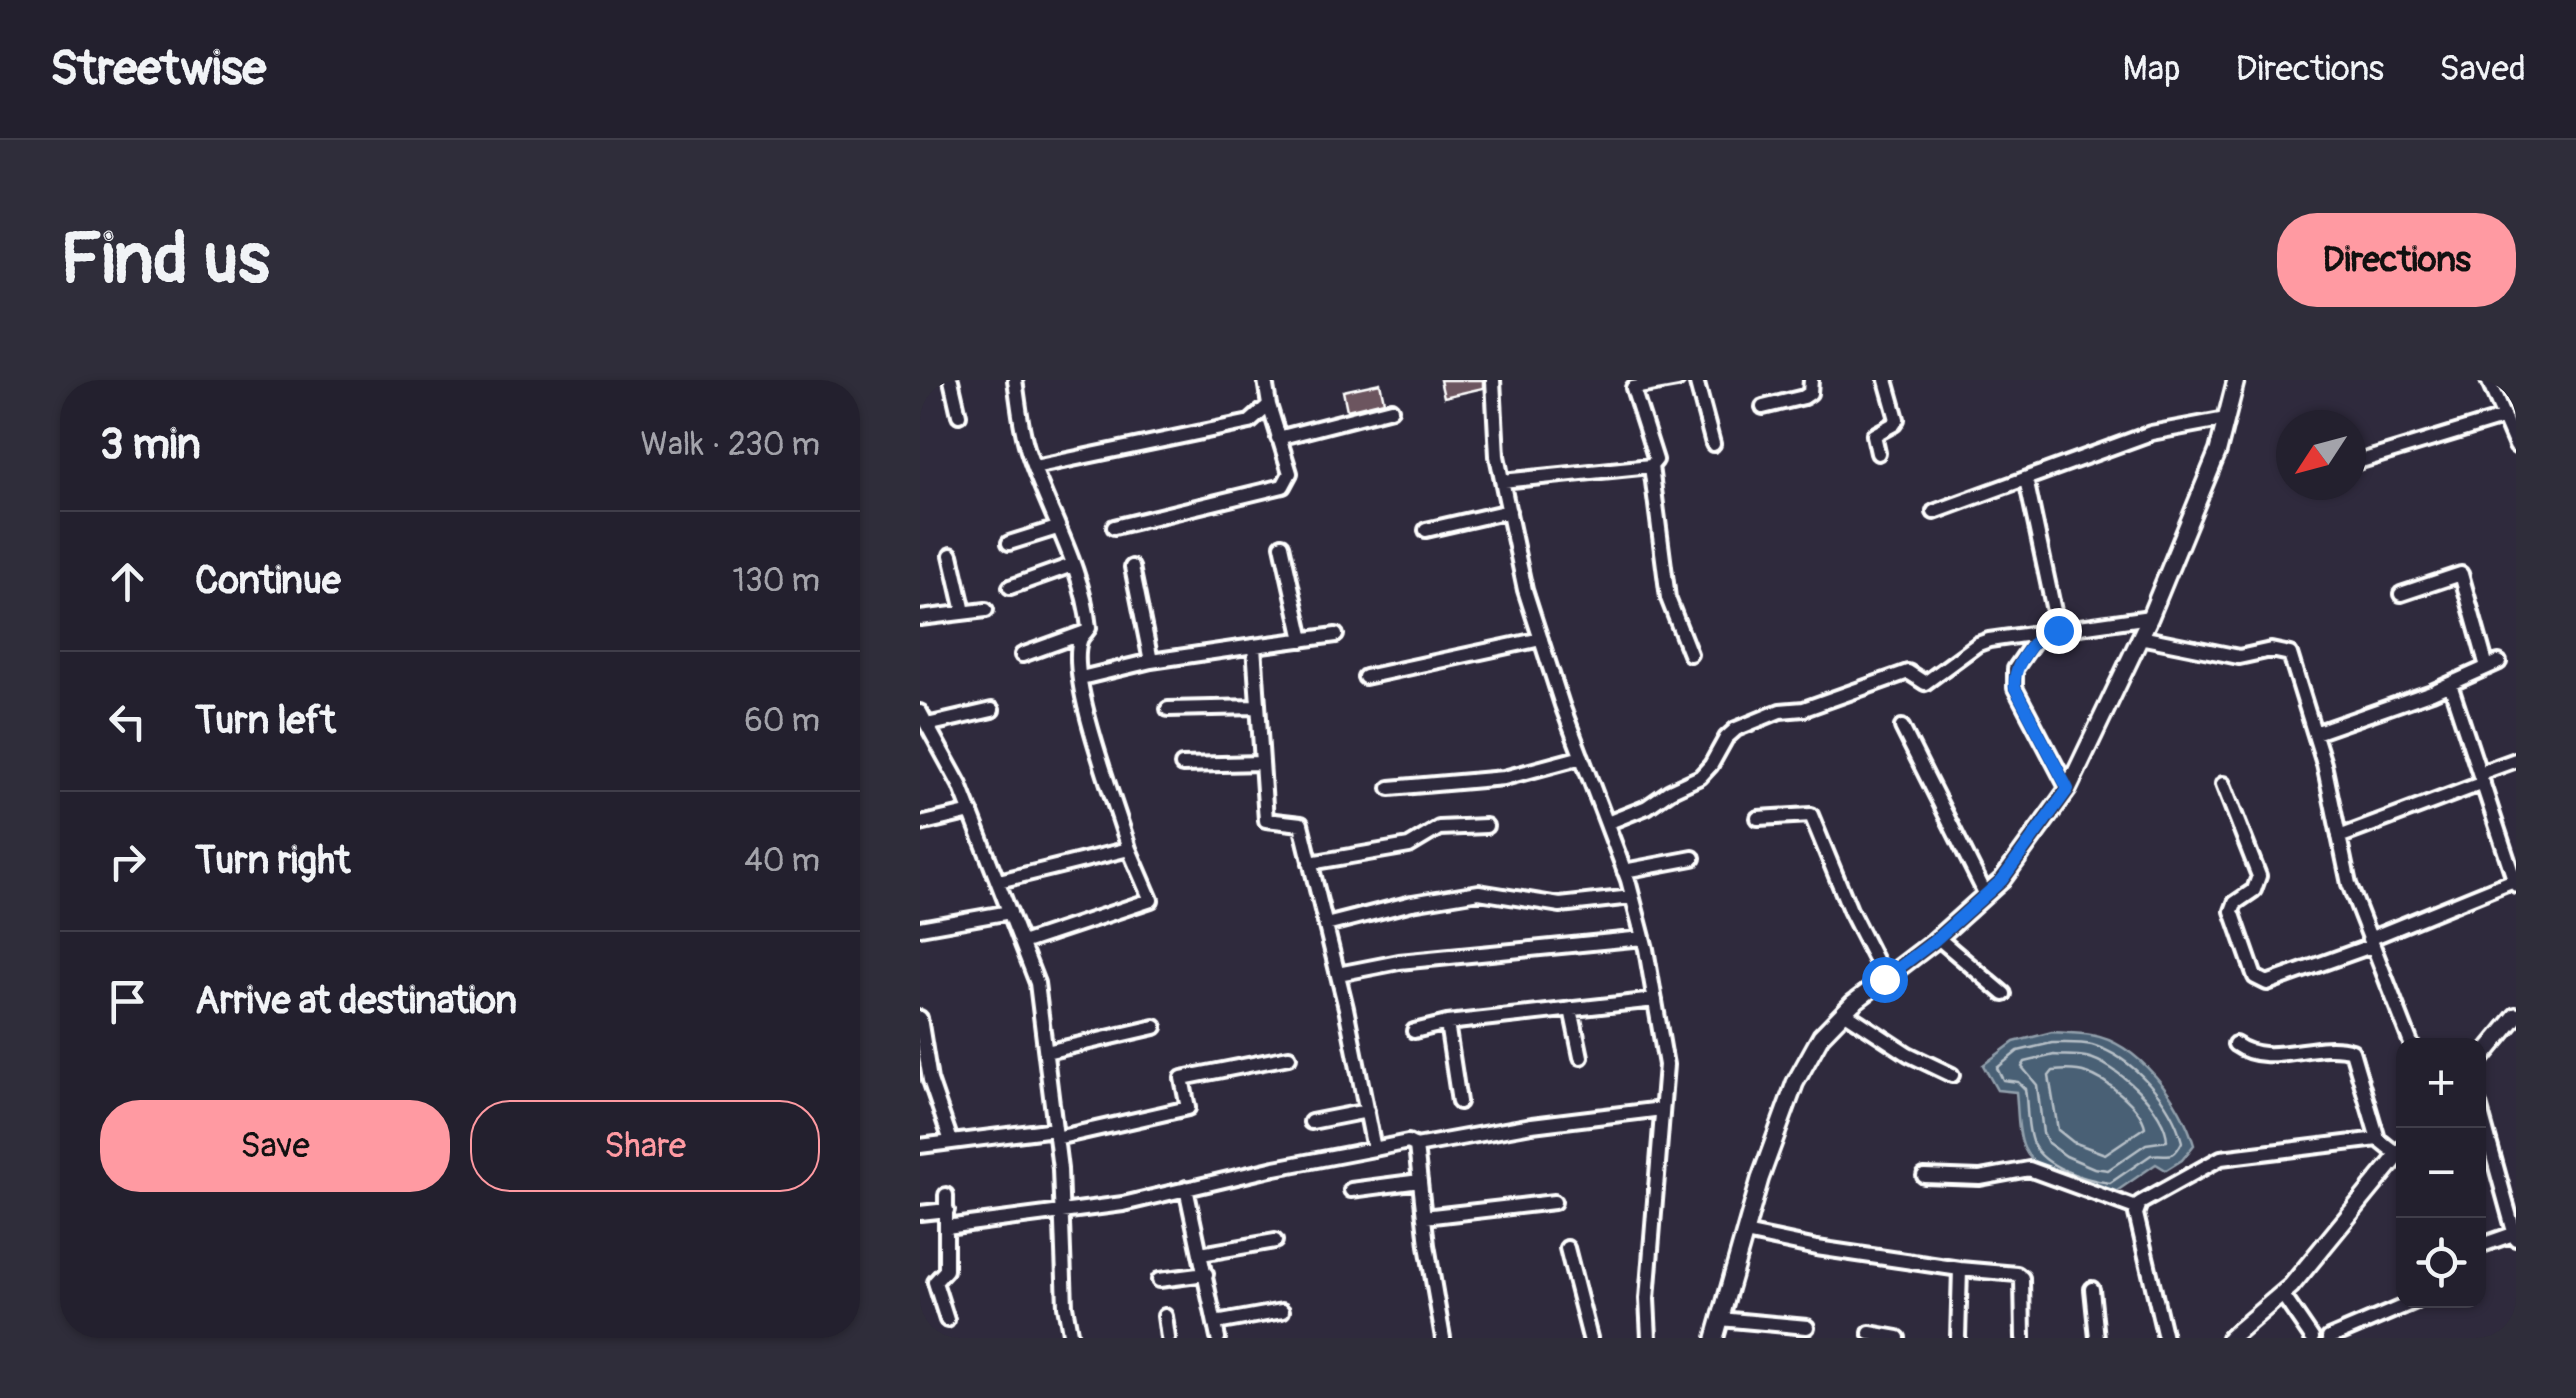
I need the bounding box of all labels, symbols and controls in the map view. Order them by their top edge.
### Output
text: Streetwise [50,39,266,99]
text: Map [2123,47,2181,91]
text: Directions [2236,47,2384,91]
text: Saved [2439,47,2526,91]
button: Directions [2277,213,2516,307]
text: Find us [60,216,270,304]
north arrow [2276,410,2366,500]
text: 3 min [100,419,201,471]
text: Walk · 230 m [641,425,820,465]
icon: ahead [100,554,155,609]
text: Continue [195,557,341,605]
text: 130 m [732,561,820,601]
route end [2036,608,2082,654]
icon: left [100,694,155,749]
text: Turn left [195,697,336,745]
text: 60 m [744,701,820,741]
icon: right [100,834,155,889]
text: Turn right [195,837,350,885]
text: 40 m [744,841,820,881]
route start [1862,957,1908,1003]
icon: arrive [100,974,155,1029]
text: Arrive at destination [195,977,517,1025]
map controls [2396,1038,2486,1308]
button: + [2396,1038,2486,1128]
button: Save [100,1100,450,1192]
button: Share [470,1100,820,1192]
button: − [2396,1128,2486,1218]
button: locate [2396,1218,2486,1308]

